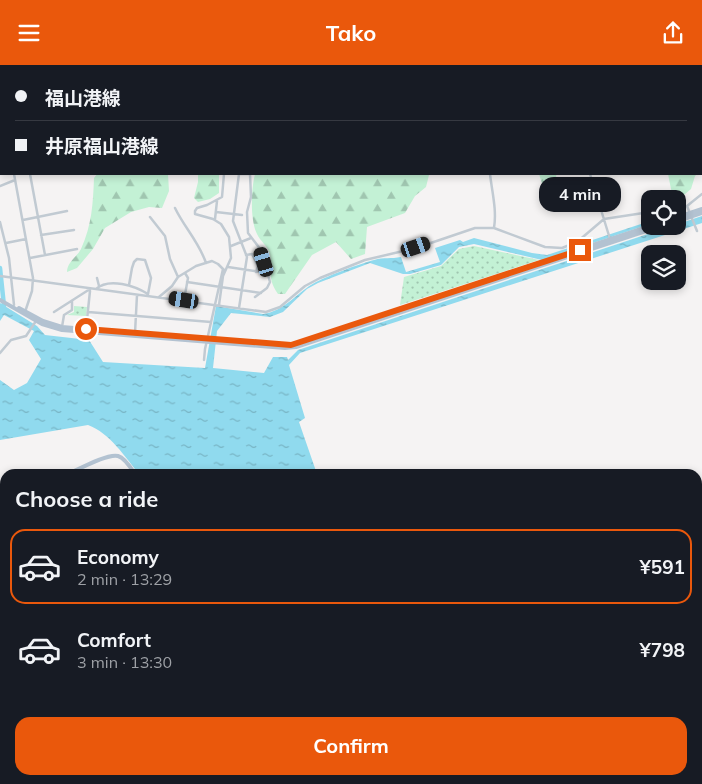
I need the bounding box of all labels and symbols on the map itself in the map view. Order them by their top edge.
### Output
callout: 4 min [539,177,621,213]
car [399,235,432,259]
route end [569,239,591,261]
car [252,245,275,279]
car [168,290,199,310]
route start [75,318,97,340]

